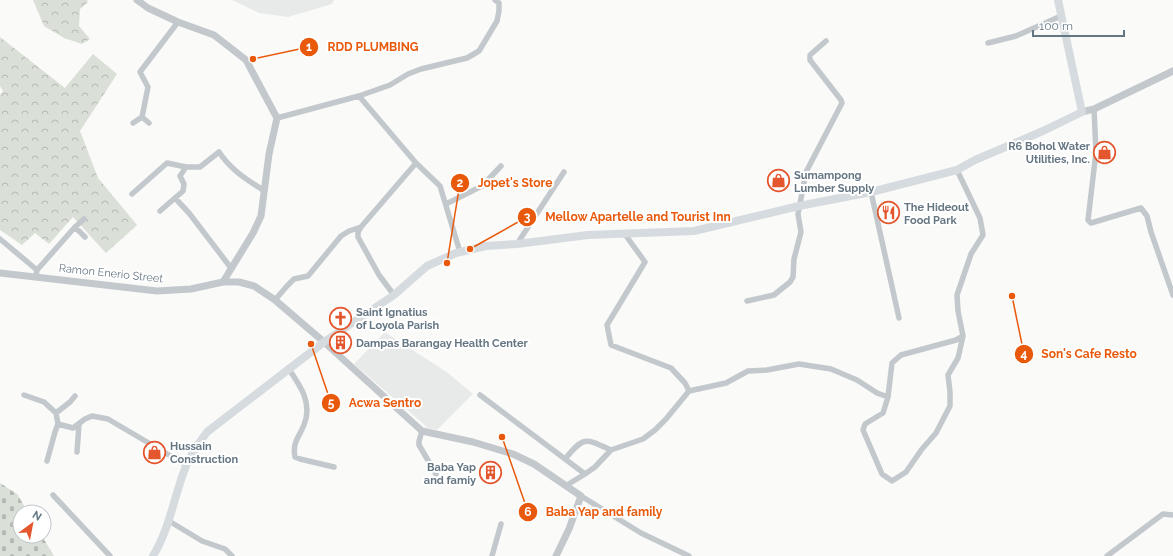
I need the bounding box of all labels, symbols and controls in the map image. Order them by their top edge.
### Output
scale bar [1033,12,1124,38]
text: 100 m [1039,19,1073,33]
callout: RDD PLUMBING [299,35,426,59]
text: 1 [306,40,312,54]
text: RDD PLUMBING [327,40,419,54]
shop icon: R6 Bohol Water Utilities, Inc. [1092,139,1118,165]
place label: R6 Bohol Water Utilities, Inc. [1008,140,1091,166]
shop icon: Sumampong Lumber Supply [766,168,792,194]
place label: Sumampong Lumber Supply [794,169,874,195]
callout: Jopet's Store [450,171,560,195]
text: 2 [457,176,464,190]
text: Jopet's Store [478,176,552,190]
restaurant icon: The Hideout Food Park [875,200,901,226]
place label: The Hideout Food Park [904,201,970,227]
callout: Mellow Apartelle and Tourist Inn [517,205,740,229]
text: 3 [524,210,531,224]
text: Mellow Apartelle and Tourist Inn [545,210,731,224]
street label: Ramon Enerio Street [58,262,164,285]
church icon: Saint Ignatius of Loyola Parish [327,305,353,331]
place label: Saint Ignatius of Loyola Parish [356,306,439,332]
building icon: Dampas Barangay Health Center [328,330,354,356]
place label: Dampas Barangay Health Center [356,337,529,350]
callout: Son's Cafe Resto [1014,342,1145,366]
text: 4 [1021,347,1028,361]
text: Son's Cafe Resto [1041,347,1137,361]
callout: Acwa Sentro [321,391,429,415]
text: 5 [328,396,335,410]
text: Acwa Sentro [349,396,421,410]
shop icon: Hussain Construction [141,439,167,465]
place label: Hussain Construction [170,440,238,466]
building icon: Baba Yap and famiy [478,460,504,486]
place label: Baba Yap and famiy [424,461,476,487]
callout: Baba Yap and family [518,500,671,524]
north arrow [12,504,52,544]
text: 6 [524,505,532,519]
text: Baba Yap and family [546,505,663,519]
text: N [30,508,44,524]

